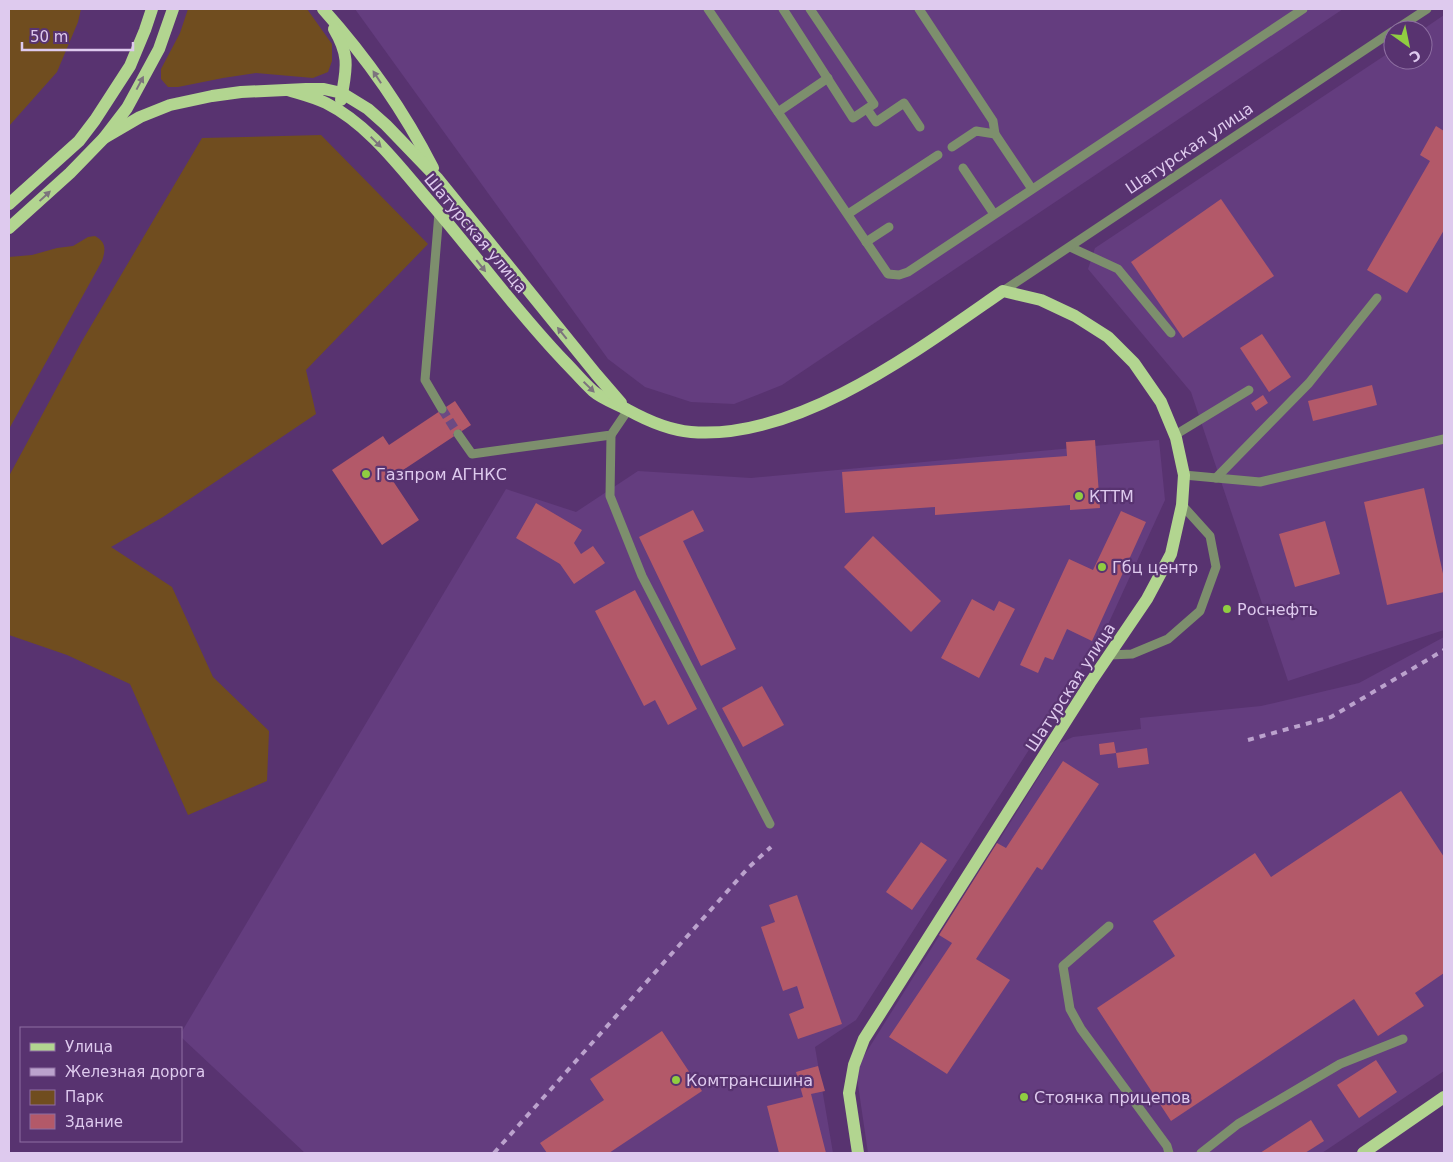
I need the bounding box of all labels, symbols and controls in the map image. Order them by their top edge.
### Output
scale bar [22,20,134,52]
north arrow [1383,20,1433,70]
text: 50 m [30,28,68,46]
text: С [1406,46,1424,65]
one-way arrow [372,70,382,84]
one-way arrow [136,76,144,90]
street label: Шатурская улица [1122,99,1257,198]
one-way arrow [370,136,382,148]
street label: Шатурская улица [420,170,531,297]
one-way arrow [39,190,51,202]
one-way arrow [476,259,487,272]
one-way arrow [557,327,568,340]
one-way arrow [583,381,595,393]
place label: Газпром АГНКС [376,465,507,484]
marker: Газпром АГНКС [360,468,372,480]
place label: КТТМ [1089,487,1134,506]
marker: КТТМ [1073,490,1085,502]
place label: Гбц центр [1112,558,1198,577]
marker: Гбц центр [1096,561,1108,573]
place label: Роснефть [1237,600,1318,619]
marker: Роснефть [1221,603,1233,615]
street label: Шатурская улица [1022,619,1119,755]
legend [20,1027,182,1142]
text: Улица [65,1038,113,1056]
text: Железная дорога [65,1063,205,1081]
place label: Комтрансшина [686,1071,813,1090]
marker: Комтрансшина [670,1074,682,1086]
text: Парк [65,1088,104,1106]
place label: Стоянка прицепов [1034,1088,1190,1107]
marker: Стоянка прицепов [1018,1091,1030,1103]
text: Здание [65,1113,123,1131]

